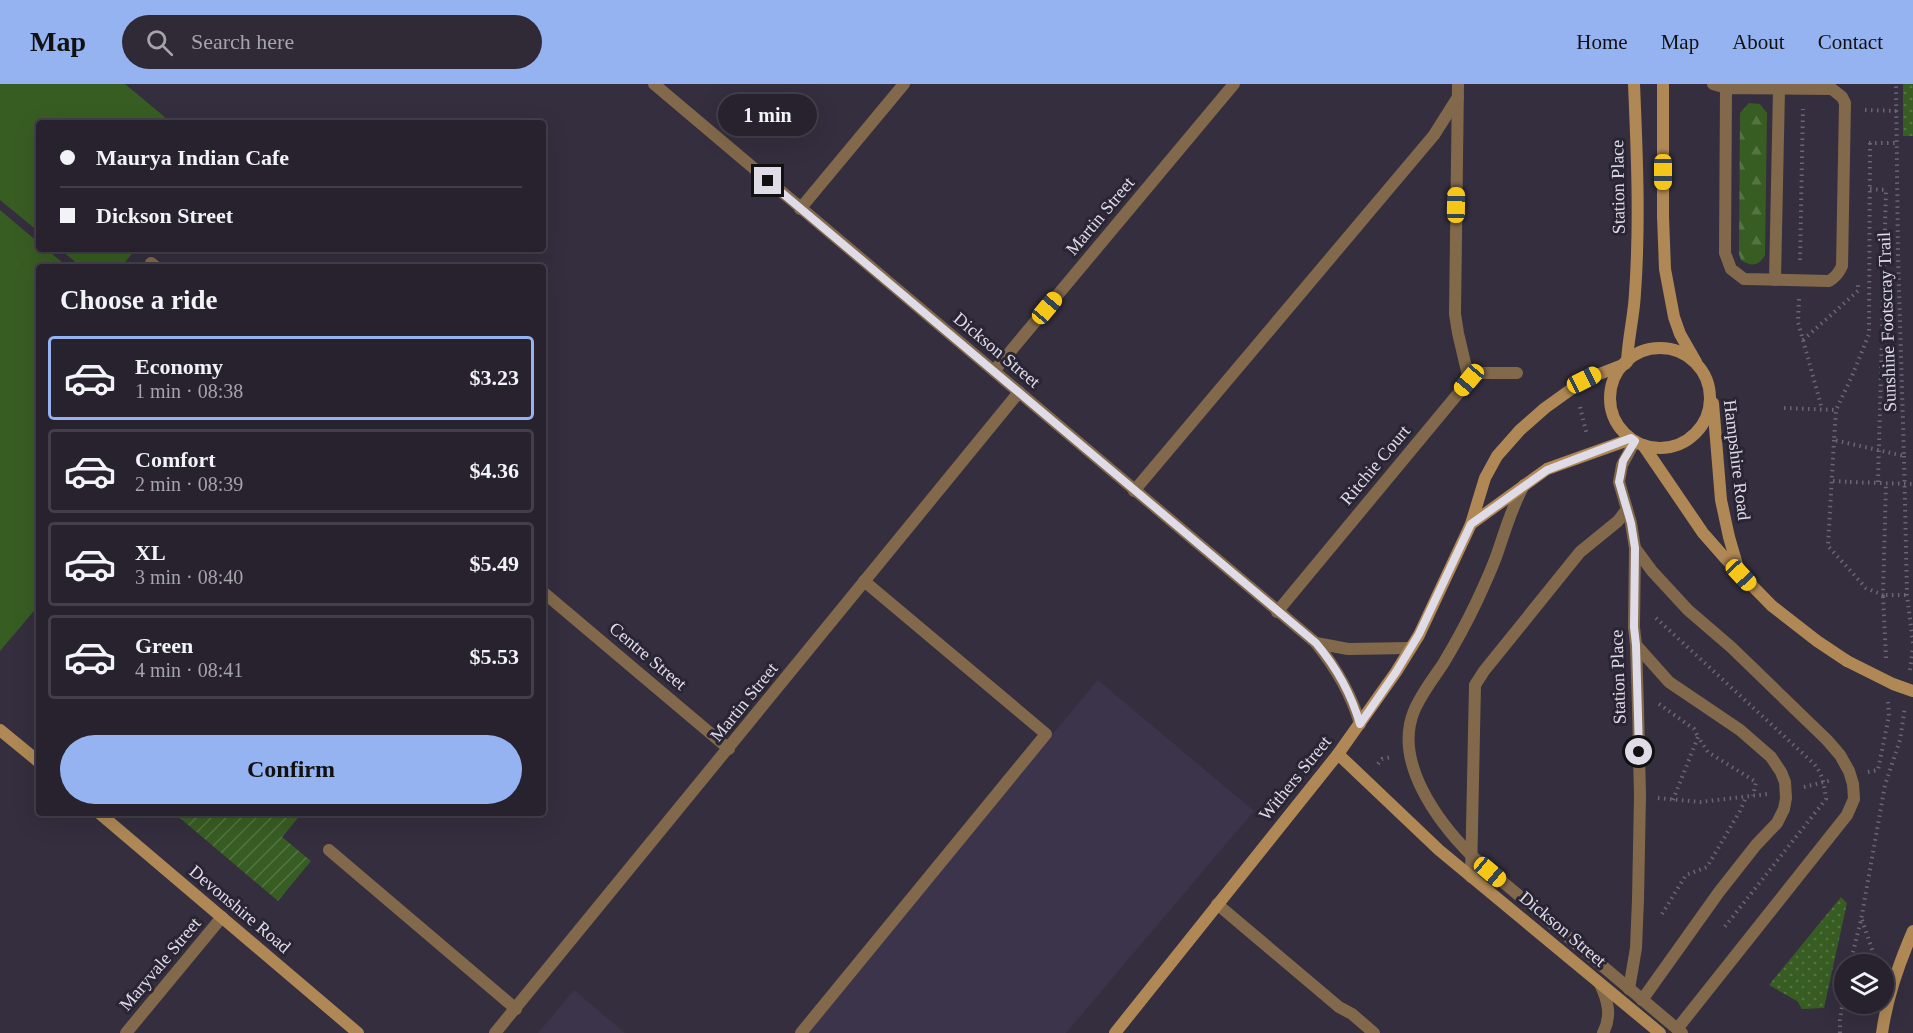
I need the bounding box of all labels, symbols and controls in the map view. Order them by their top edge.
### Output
search box [122,15,542,69]
text: Map [30,26,86,57]
icon: search [143,26,176,59]
text: Search here [191,29,294,54]
text: Home [1576,30,1628,54]
text: Map [1661,30,1699,54]
text: About [1732,30,1785,54]
text: Contact [1818,30,1883,54]
callout: 1 min [718,94,818,136]
text: 1 min [743,104,792,126]
street label: Station Place [1607,140,1629,234]
text: Maurya Indian Cafe [96,145,289,170]
car [1654,154,1672,190]
route end [754,167,781,194]
street label: Martin Street [1062,173,1138,259]
car [1447,187,1465,223]
text: Dickson Street [96,203,233,228]
street label: Sunshine Footscray Trail [1874,232,1900,412]
text: Choose a ride [60,285,218,315]
car [1029,288,1065,328]
street label: Dickson Street [950,308,1044,392]
icon: car [63,351,117,405]
text: Economy [135,354,223,379]
car [1451,360,1487,400]
car [1564,364,1604,396]
text: $3.23 [470,365,519,390]
text: 1 min · 08:38 [135,380,243,402]
street label: Hampshire Road [1720,398,1754,522]
street label: Ritchie Court [1336,421,1414,509]
icon: car [63,444,117,498]
text: Comfort [135,447,216,472]
text: $4.36 [470,458,519,483]
text: 2 min · 08:39 [135,473,243,495]
icon: car [63,537,117,591]
text: XL [135,540,166,565]
text: $5.49 [470,551,519,576]
car [1722,556,1760,594]
text: 3 min · 08:40 [135,566,243,588]
street label: Centre Street [605,618,691,694]
street label: Station Place [1606,629,1630,725]
icon: car [63,630,117,684]
text: Green [135,633,193,658]
text: $5.53 [470,644,519,669]
text: 4 min · 08:41 [135,659,243,681]
street label: Martin Street [706,659,782,745]
street label: Withers Street [1255,732,1335,824]
button: Confirm [60,735,522,804]
route start [1625,738,1652,765]
car [1470,854,1510,890]
street label: Devonshire Road [186,861,294,957]
street label: Dickson Street [1516,887,1610,971]
street label: Maryvale Street [115,913,205,1015]
map controls [1834,954,1894,1014]
button: layers [1834,954,1894,1014]

